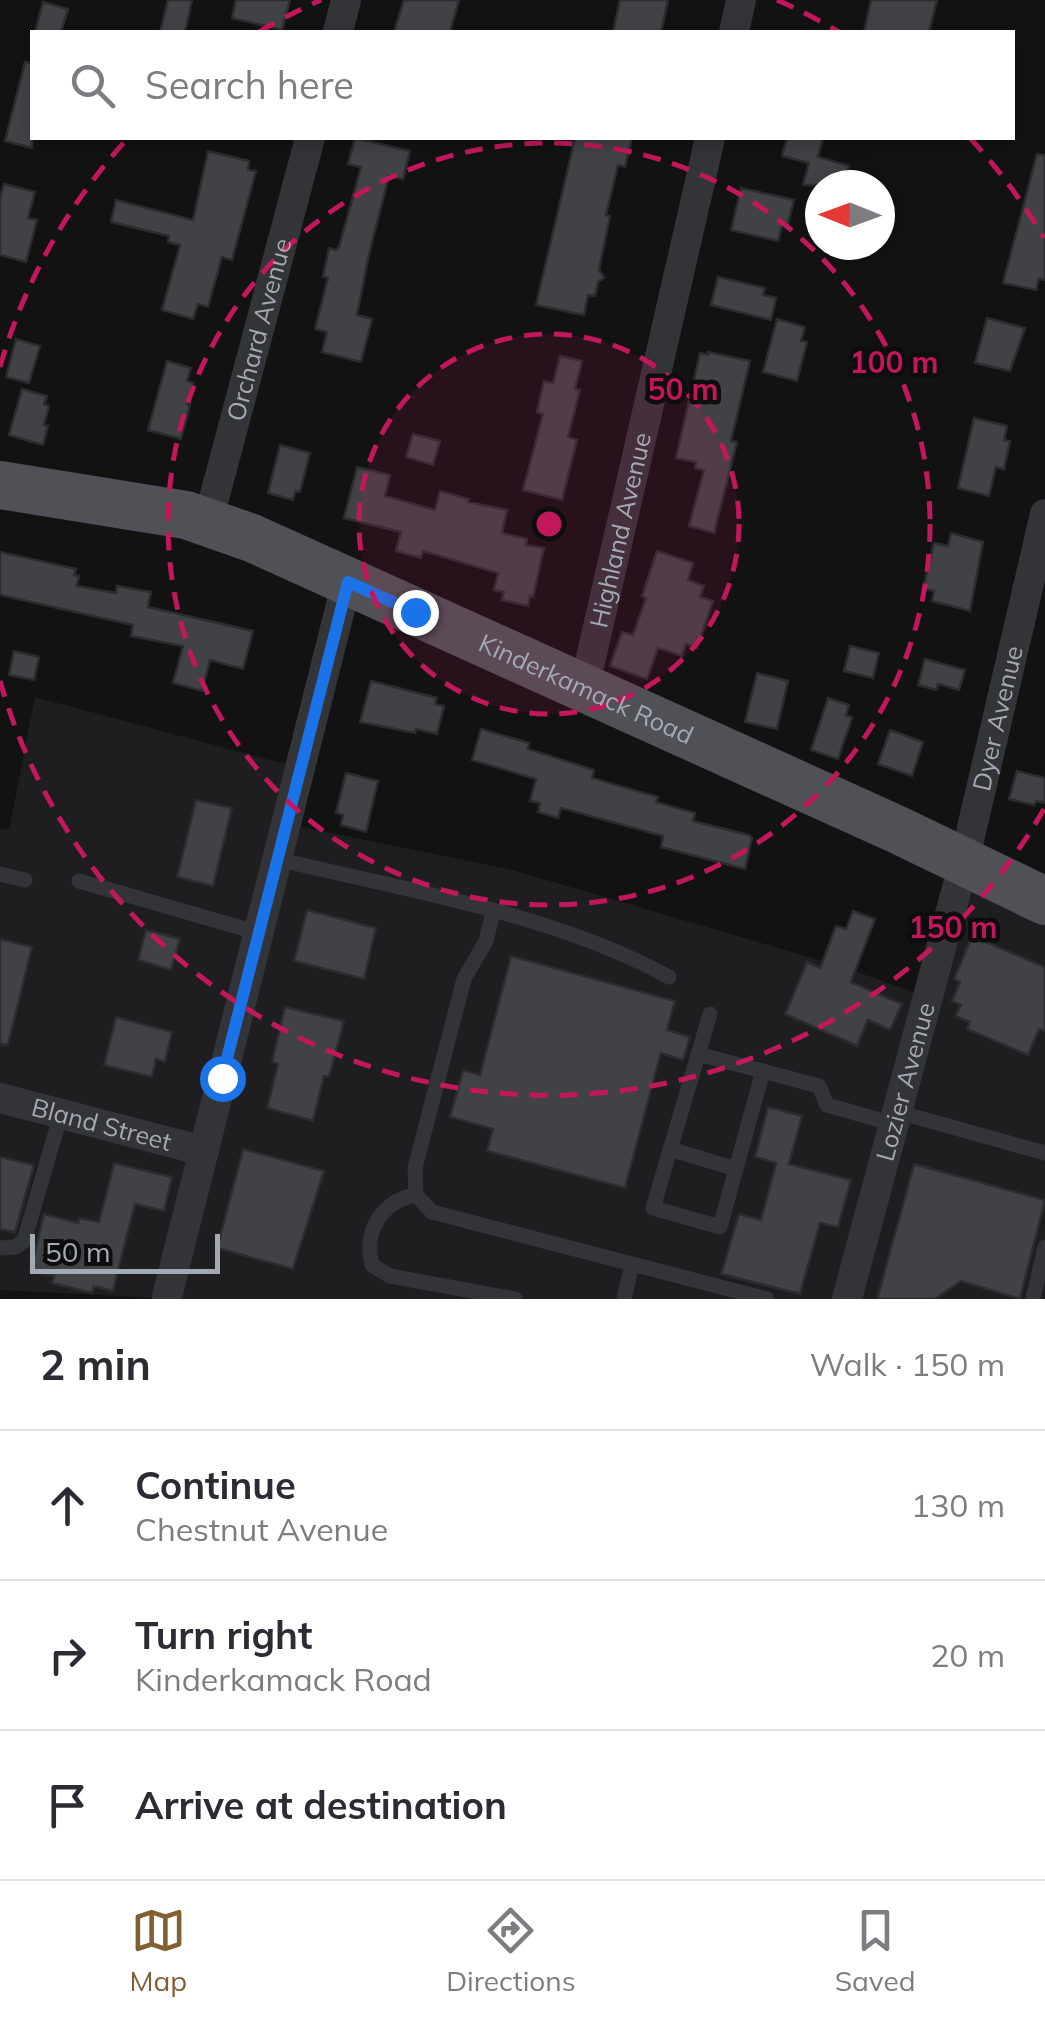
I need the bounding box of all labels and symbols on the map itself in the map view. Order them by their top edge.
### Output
north arrow [805,170,895,260]
street label: Orchard Avenue [219,235,298,424]
text: 100 m [849,343,939,381]
text: 50 m [647,370,719,408]
street label: Highland Avenue [582,429,657,630]
centre of rings [531,506,567,542]
route end [393,590,439,636]
street label: Kinderkamack Road [474,627,698,750]
street label: Dyer Avenue [965,642,1029,794]
text: 150 m [908,908,998,946]
street label: Lozier Avenue [869,999,941,1164]
route start [200,1056,246,1102]
street label: Bland Street [28,1091,175,1157]
scale bar [30,1229,220,1274]

